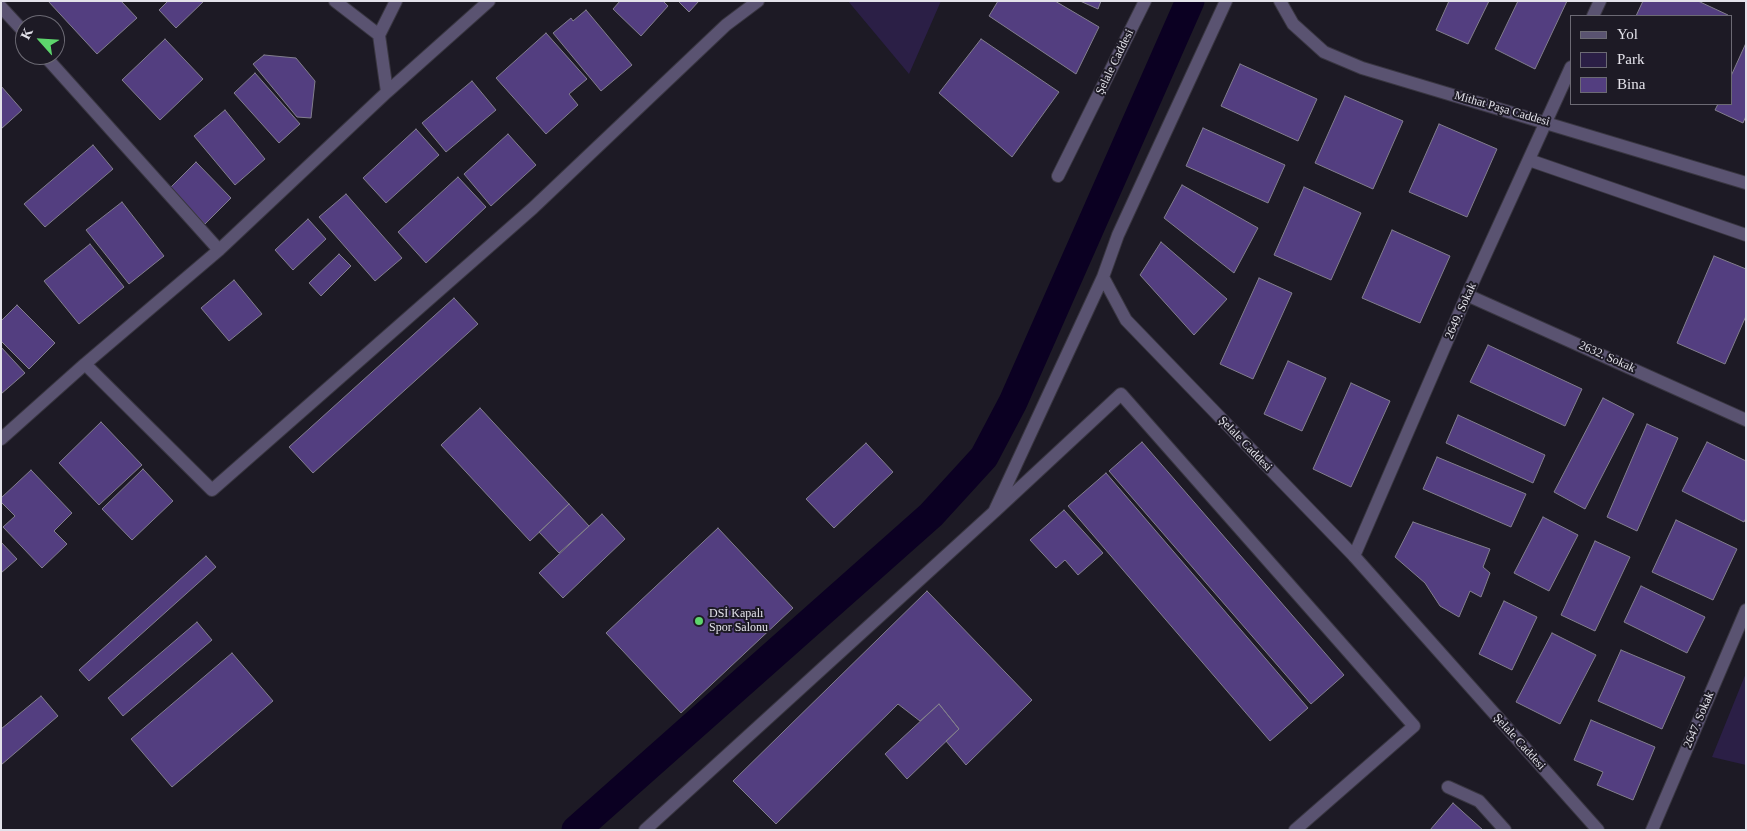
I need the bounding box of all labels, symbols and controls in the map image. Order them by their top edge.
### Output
north arrow [15,15,65,65]
legend [1570,15,1732,105]
text: K [18,25,36,42]
text: Yol [1617,26,1638,42]
street label: Şelale Caddesi [1093,27,1137,97]
text: Park [1617,51,1645,67]
text: Bina [1617,76,1645,92]
street label: Mithat Paşa Caddesi [1453,88,1551,130]
street label: 2649. Sokak [1442,281,1480,341]
street label: 2632. Sokak [1577,338,1637,376]
street label: Şelale Caddesi [1215,413,1275,475]
place label: DSİ Kapalı Spor Salonu [709,607,768,635]
marker: DSİ Kapalı Spor Salonu [693,615,705,627]
street label: 2647. Sokak [1681,690,1717,750]
street label: Şelale Caddesi [1490,711,1548,773]

